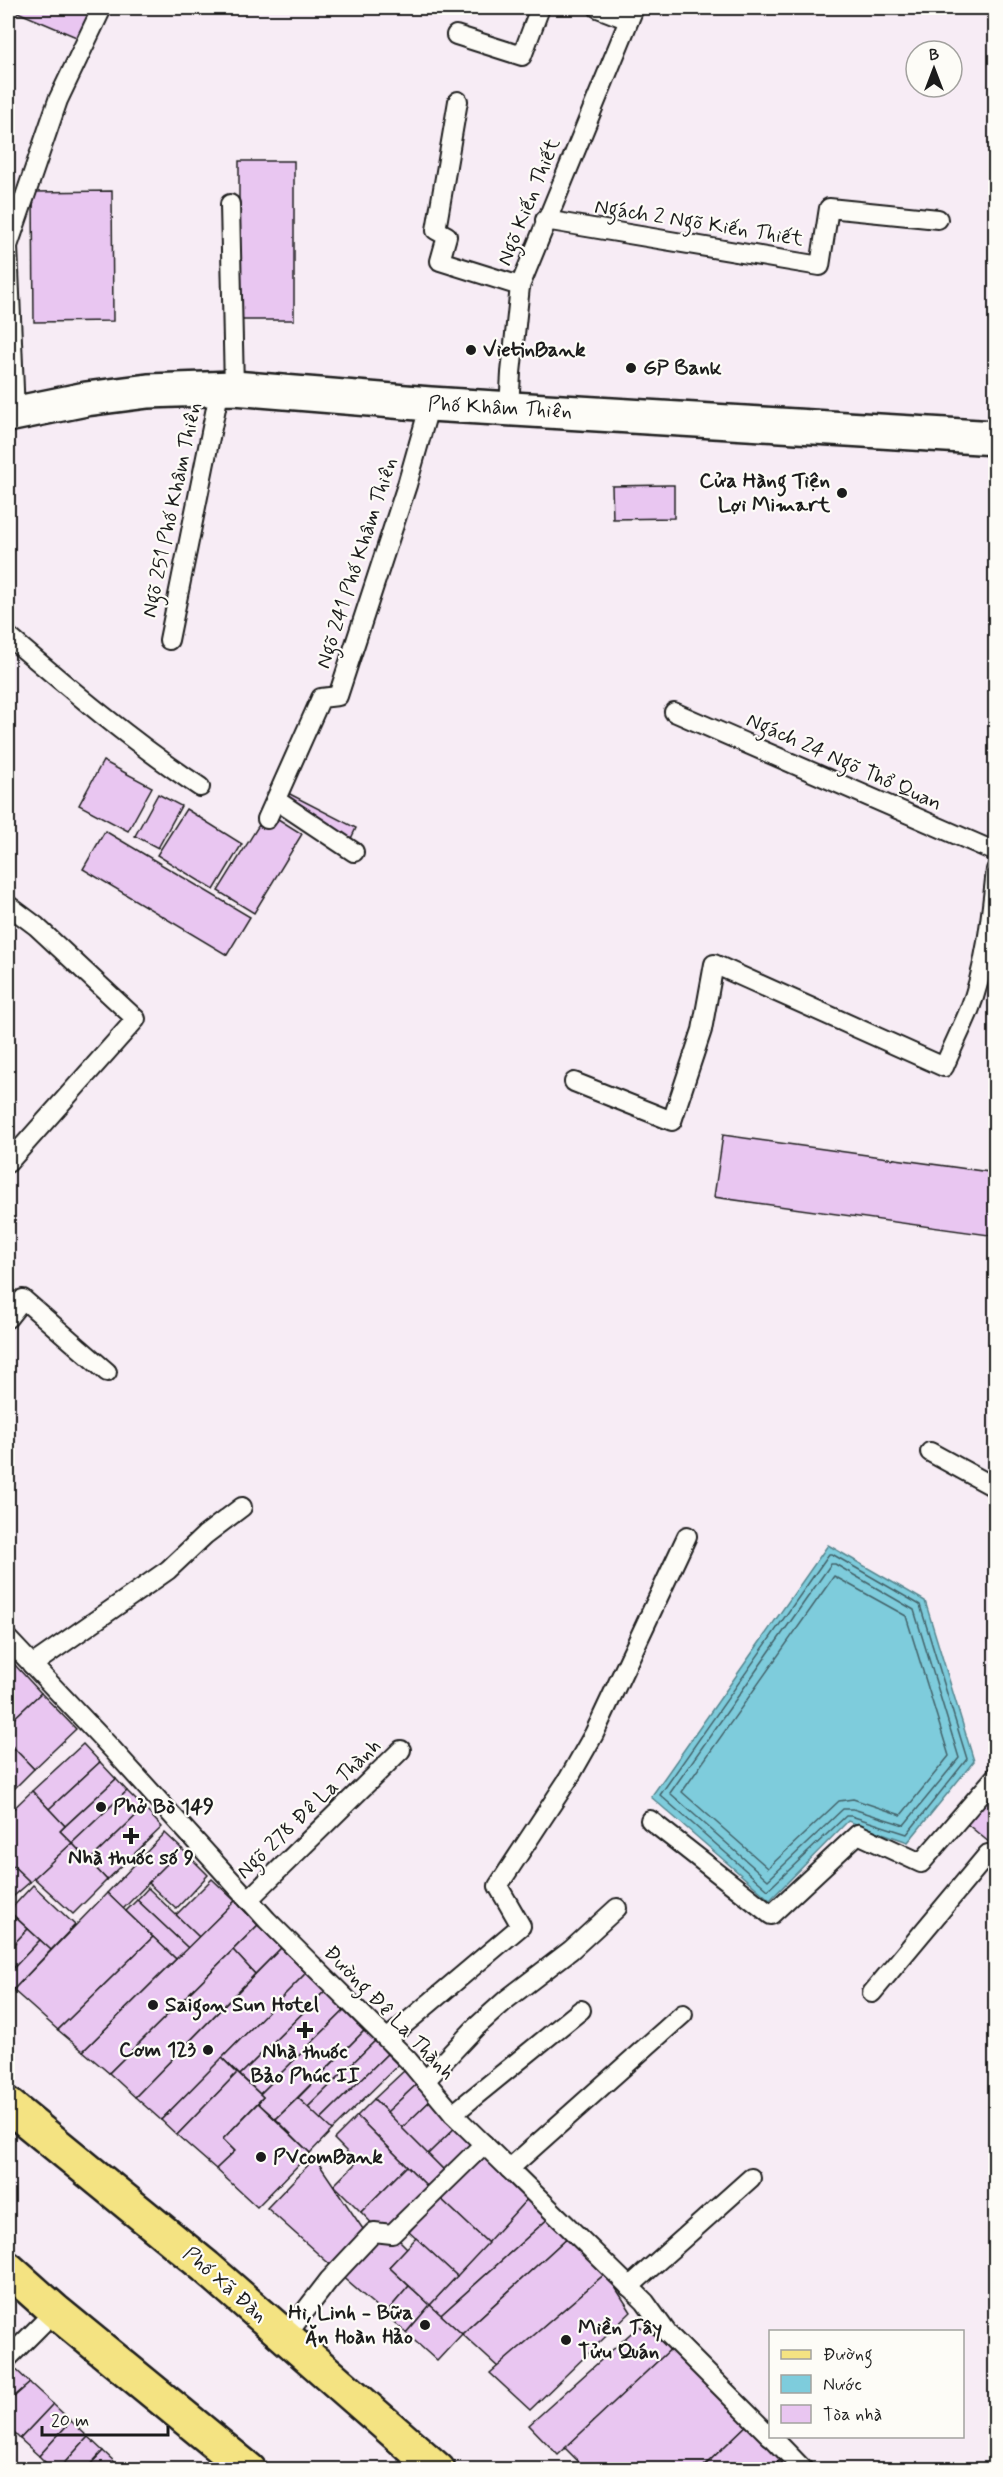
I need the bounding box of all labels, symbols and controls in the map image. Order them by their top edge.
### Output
north arrow [904,39,964,99]
text: B [929,45,939,66]
street label: Ngõ Kiến Thiết [491,134,569,271]
street label: Ngách 2 Ngõ Kiến Thiết [592,193,806,255]
place label: VietinBank [483,336,586,364]
marker: VietinBank [464,343,478,357]
place label: GP Bank [643,354,722,382]
marker: GP Bank [624,361,638,375]
street label: Phố Khâm Thiên [427,390,573,426]
street label: Ngõ 251 Phố Khâm Thiên [136,400,210,621]
street label: Ngõ 241 Phố Khâm Thiên [310,454,406,673]
place label: Cửa Hàng Tiện Lợi Mimart [699,467,831,519]
marker: Cửa Hàng Tiện Lợi Mimart [835,486,849,500]
street label: Ngách 24 Ngõ Thổ Quan [741,706,946,820]
street label: Ngõ 278 Đê La Thành [230,1733,389,1887]
place label: Phở Bò 149 [113,1793,214,1821]
marker: Phở Bò 149 [94,1800,108,1814]
marker: Nhà thuốc số 9 [124,1829,138,1843]
place label: Nhà thuốc số 9 [68,1844,194,1872]
street label: Đường Đê La Thành [316,1939,461,2088]
place label: Saigon Sun Hotel [165,1991,319,2021]
marker: Saigon Sun Hotel [146,1998,160,2012]
marker: Nhà thuốc Bảo Phúc II [298,2023,312,2037]
place label: Cơm 123 [119,2036,196,2064]
place label: Nhà thuốc Bảo Phúc II [250,2038,360,2090]
marker: Cơm 123 [201,2043,215,2057]
place label: PVcomBank [273,2143,383,2171]
marker: PVcomBank [254,2150,268,2164]
street label: Phố Xã Đàn [177,2241,273,2329]
place label: Hi, Linh - Bữa Ăn Hoàn Hảo [288,2299,413,2351]
place label: Miền Tây Tửu Quán [578,2314,662,2366]
marker: Hi, Linh - Bữa Ăn Hoàn Hảo [418,2318,432,2332]
legend [769,2330,964,2438]
marker: Miền Tây Tửu Quán [559,2333,573,2347]
text: Đường [823,2343,873,2369]
text: Nước [823,2373,862,2397]
scale bar [42,2399,168,2437]
text: Tòa nhà [823,2403,882,2427]
text: 20 m [51,2409,89,2433]

